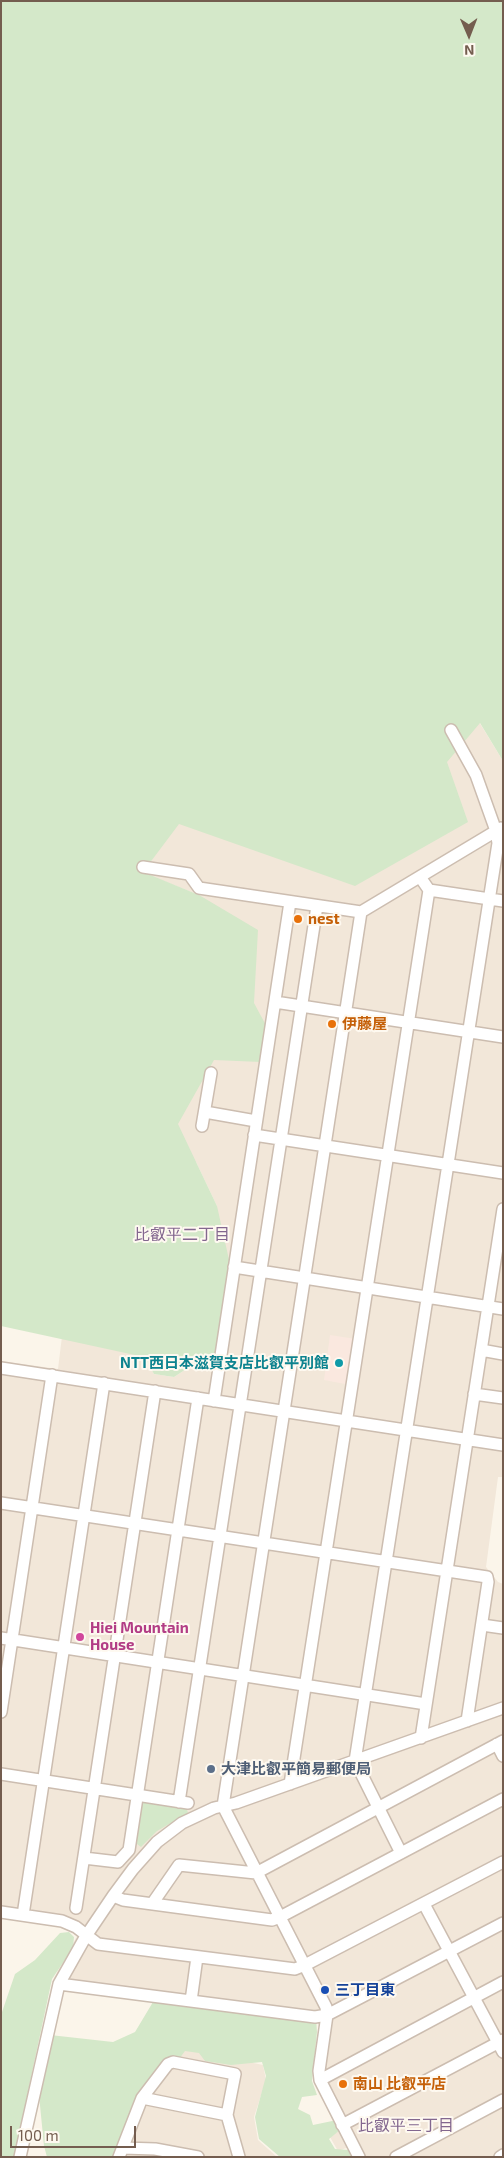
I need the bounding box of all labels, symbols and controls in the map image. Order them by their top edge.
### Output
north arrow [444,10,494,60]
text: N [464,42,474,59]
place label: nest [308,910,340,928]
marker: nest [292,913,304,925]
place label: 伊藤屋 [342,1015,387,1033]
marker: 伊藤屋 [326,1018,338,1030]
district label: 比叡平二丁目 [134,1225,230,1245]
place label: NTT西日本滋賀支店比叡平別館 [120,1354,329,1372]
marker: NTT西日本滋賀支店比叡平別館 [333,1357,345,1369]
place label: Hiei Mountain House [90,1619,189,1654]
marker: Hiei Mountain House [74,1631,86,1643]
place label: 大津比叡平簡易郵便局 [221,1760,371,1778]
marker: 大津比叡平簡易郵便局 [205,1763,217,1775]
place label: 三丁目東 [335,1981,395,1999]
marker: 三丁目東 [319,1984,331,1996]
place label: 南山 比叡平店 [353,2075,446,2093]
marker: 南山 比叡平店 [337,2078,349,2090]
scale bar [12,2116,139,2148]
district label: 比叡平三丁目 [358,2116,454,2136]
text: 100 m [18,2126,59,2144]

